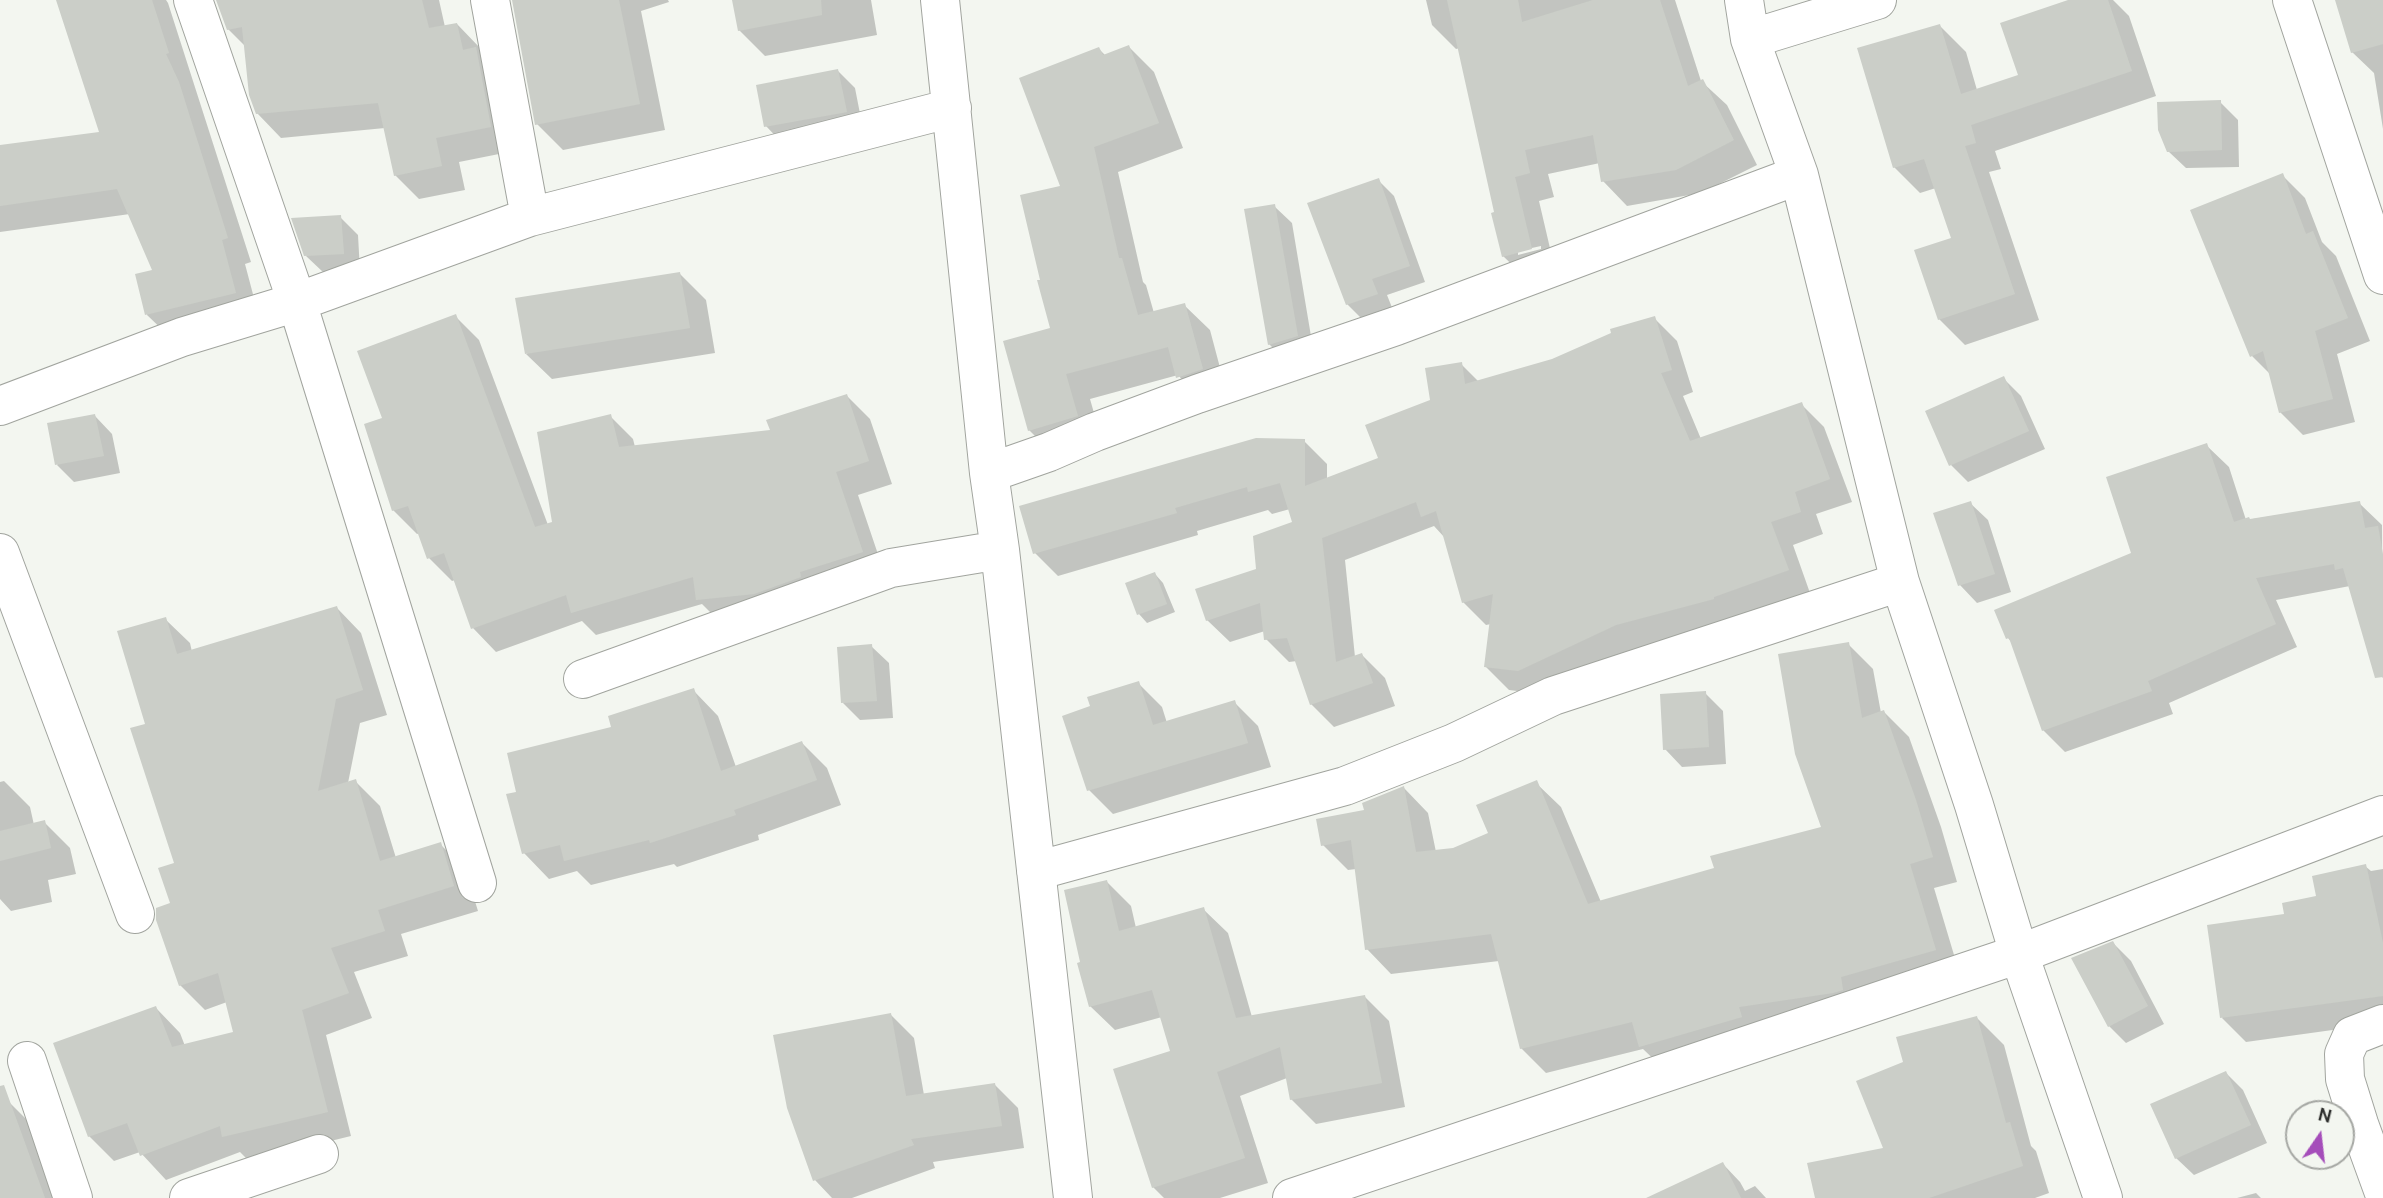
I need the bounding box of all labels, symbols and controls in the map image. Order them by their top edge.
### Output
north arrow [2285,1100,2355,1170]
text: N [2315,1103,2334,1130]

